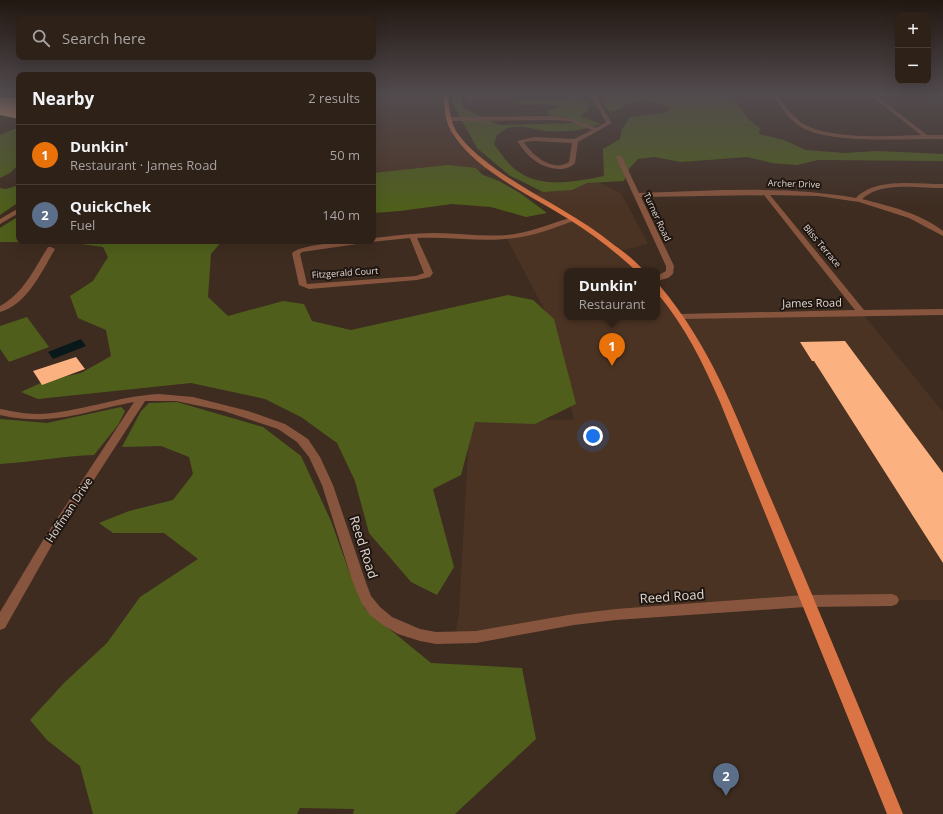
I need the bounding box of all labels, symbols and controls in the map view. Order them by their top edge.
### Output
map controls [895,12,931,84]
button: + [895,12,931,48]
search box [16,16,376,60]
icon: search [30,27,52,49]
text: Search here [62,28,146,48]
button: − [895,48,931,84]
text: Nearby [32,87,94,110]
text: 2 results [308,89,360,107]
text: Dunkin' [70,136,129,156]
text: 1 [41,146,49,164]
text: 50 m [330,146,360,164]
text: Restaurant · James Road [70,156,217,174]
street label: Archer Drive [768,176,820,191]
street label: Turner Road [641,190,674,243]
text: QuickChek [70,196,151,216]
text: 2 [41,206,49,224]
text: 140 m [322,206,360,224]
text: Fuel [70,216,95,234]
street label: Bliss Terrace [800,221,844,270]
street label: Fitzgerald Court [311,264,379,281]
popup [564,268,660,320]
text: Dunkin' [579,275,637,295]
street label: James Road [781,294,842,311]
text: Restaurant [579,295,645,313]
pin: 1 [599,333,625,366]
your location [583,426,603,446]
street label: Hoffman Drive [42,474,95,545]
street label: Reed Road [345,513,383,581]
street label: Reed Road [639,585,705,607]
pin: 2 [713,763,739,796]

